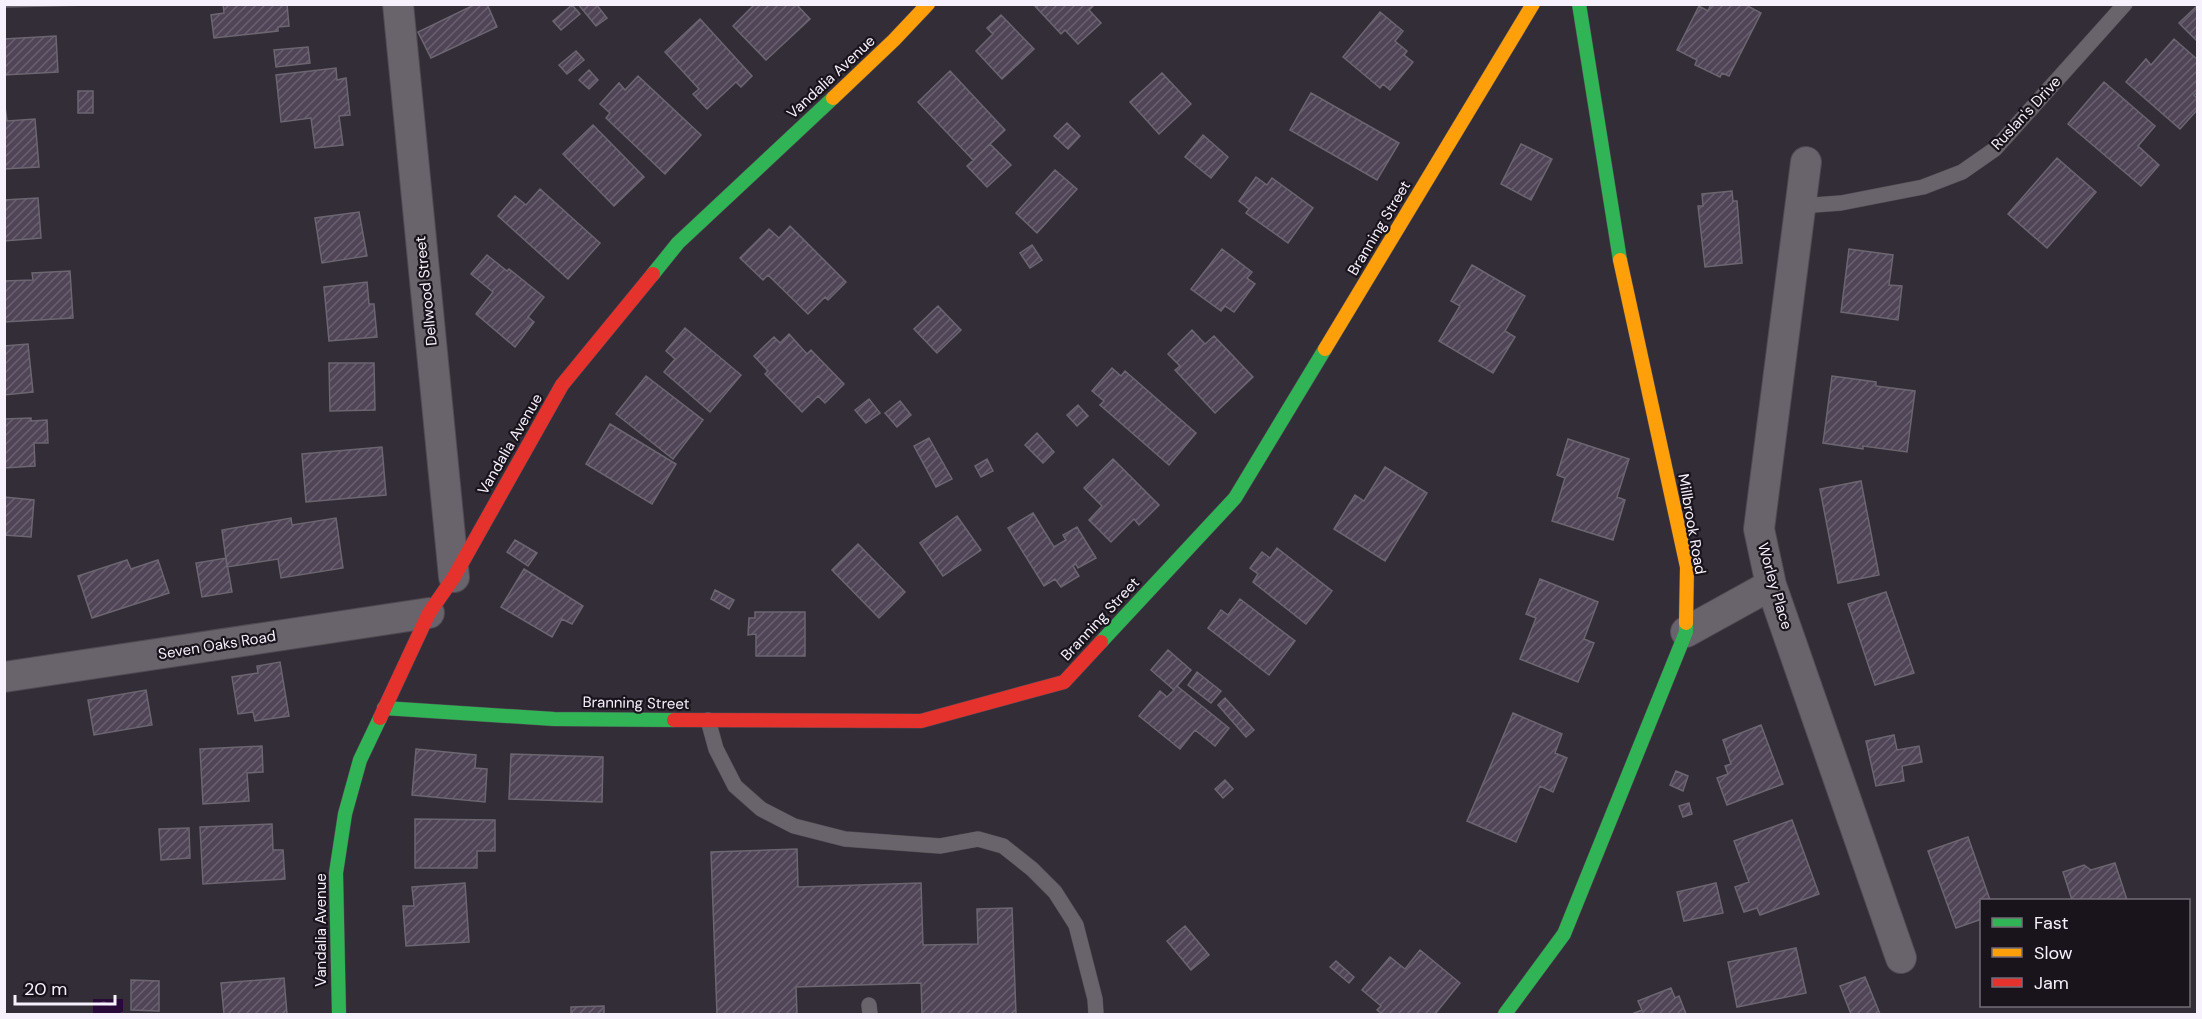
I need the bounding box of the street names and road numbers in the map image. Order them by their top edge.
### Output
street label: Vandalia Avenue [783,31,879,123]
street label: Ruslan's Drive [1987,72,2065,154]
street label: Branning Street [1343,177,1415,279]
street label: Dellwood Street [410,235,442,347]
street label: Vandalia Avenue [473,390,547,498]
street label: Millbrook Road [1673,472,1711,576]
street label: Worley Place [1753,540,1797,632]
street label: Branning Street [1056,573,1144,665]
street label: Seven Oaks Road [157,626,277,664]
street label: Branning Street [582,692,690,714]
street label: Vandalia Avenue [311,873,331,987]

